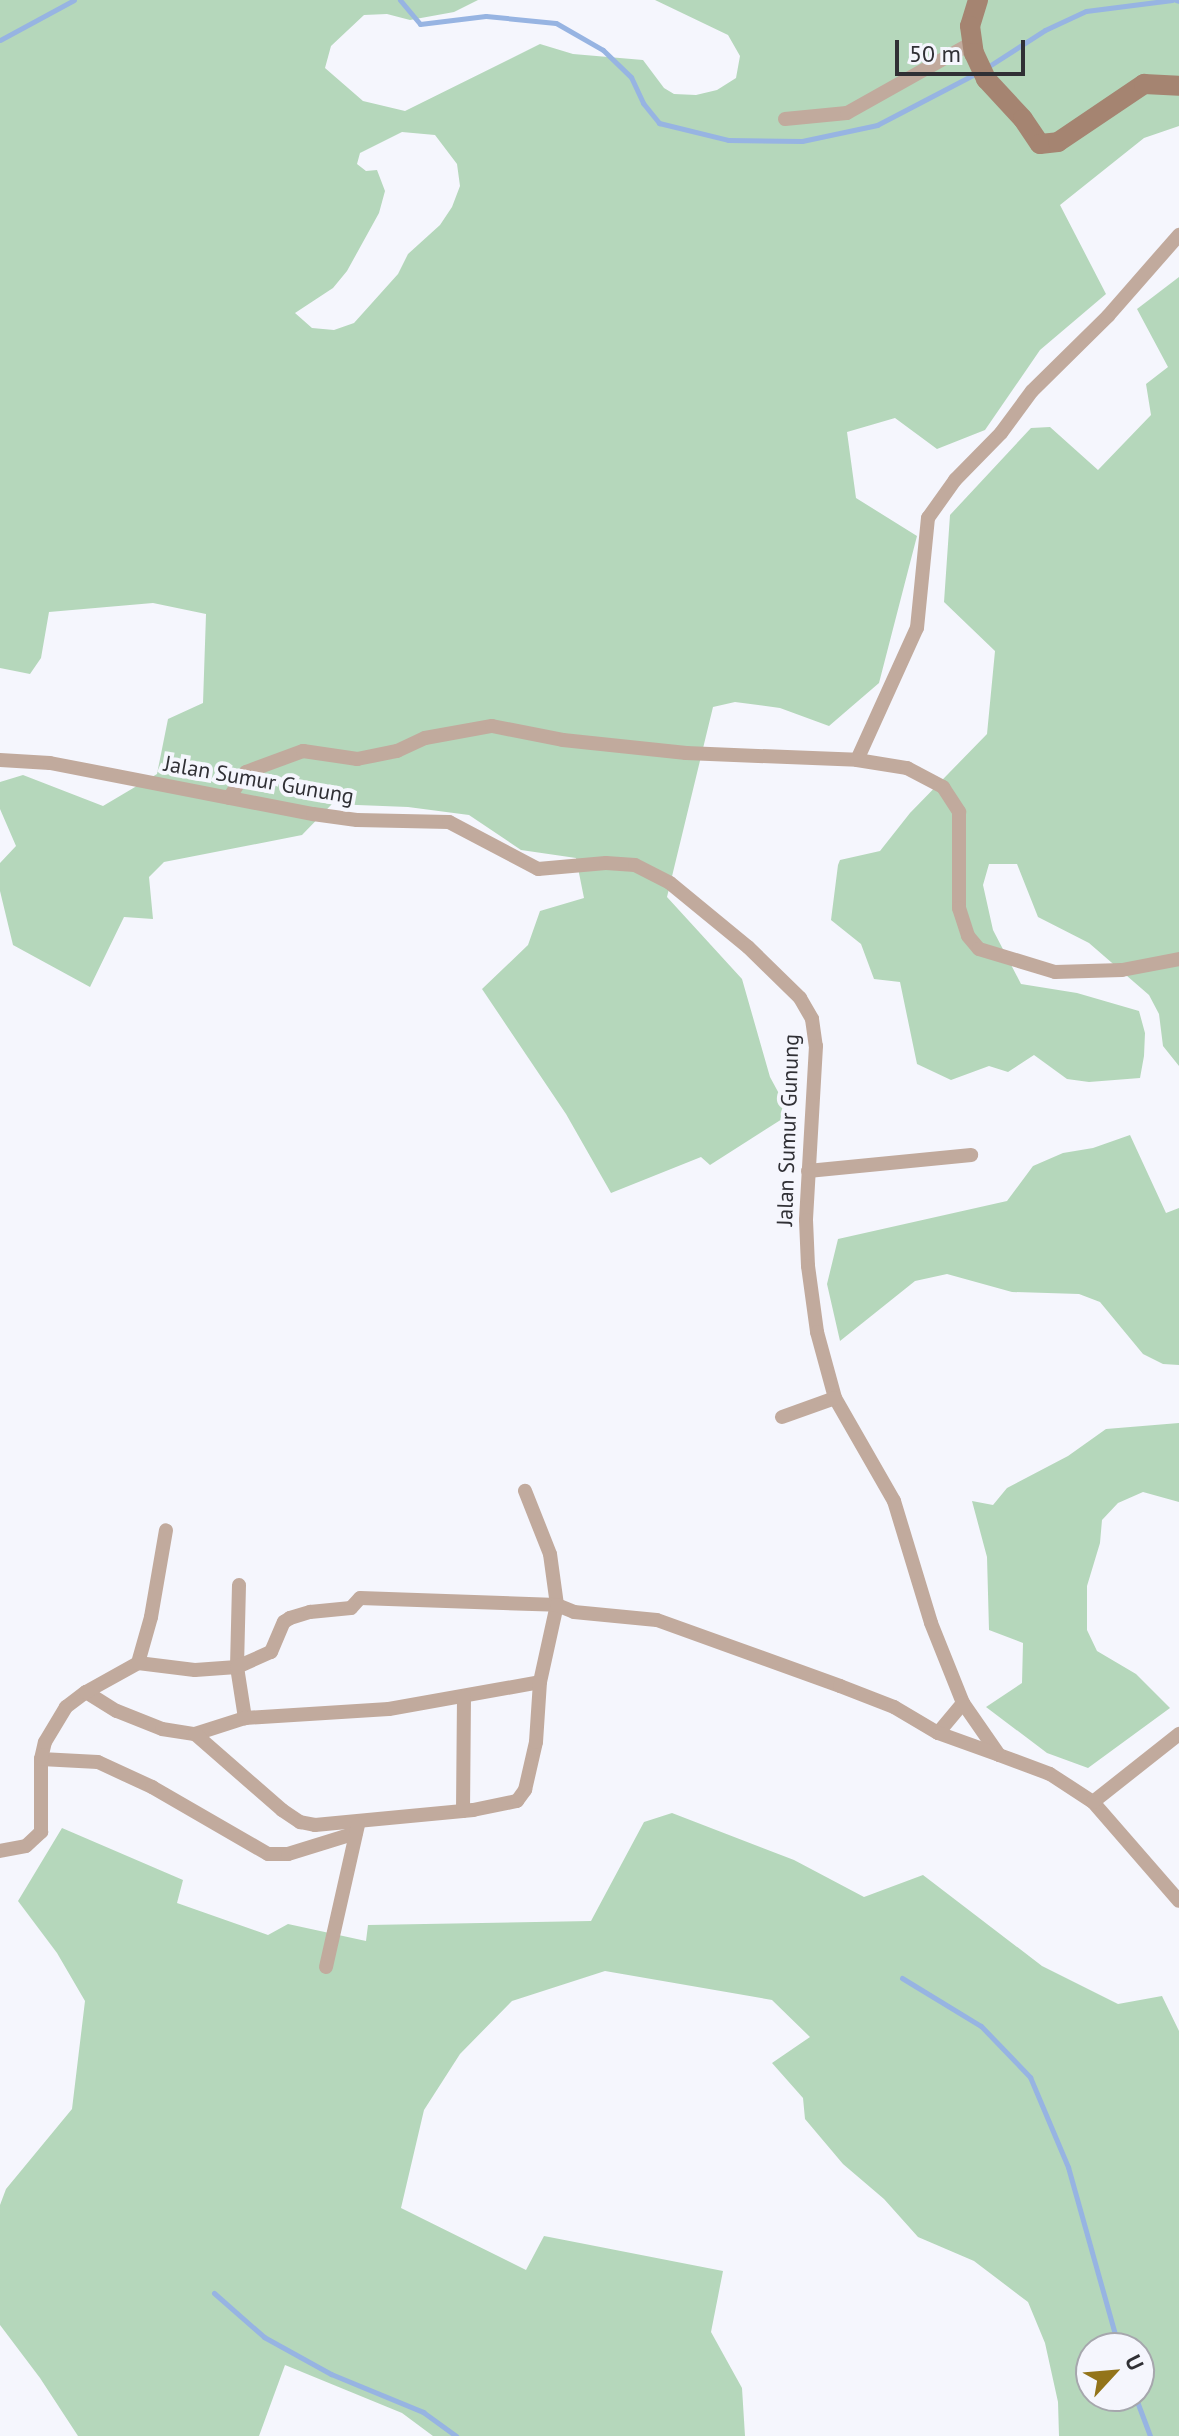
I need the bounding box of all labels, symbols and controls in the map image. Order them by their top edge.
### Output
scale bar [899,24,1029,74]
text: 50 m [909,38,961,69]
street label: Jalan Sumur Gunung [162,750,356,810]
street label: Jalan Sumur Gunung [771,1033,805,1227]
north arrow [1075,2332,1155,2412]
text: U [1119,2350,1150,2375]

